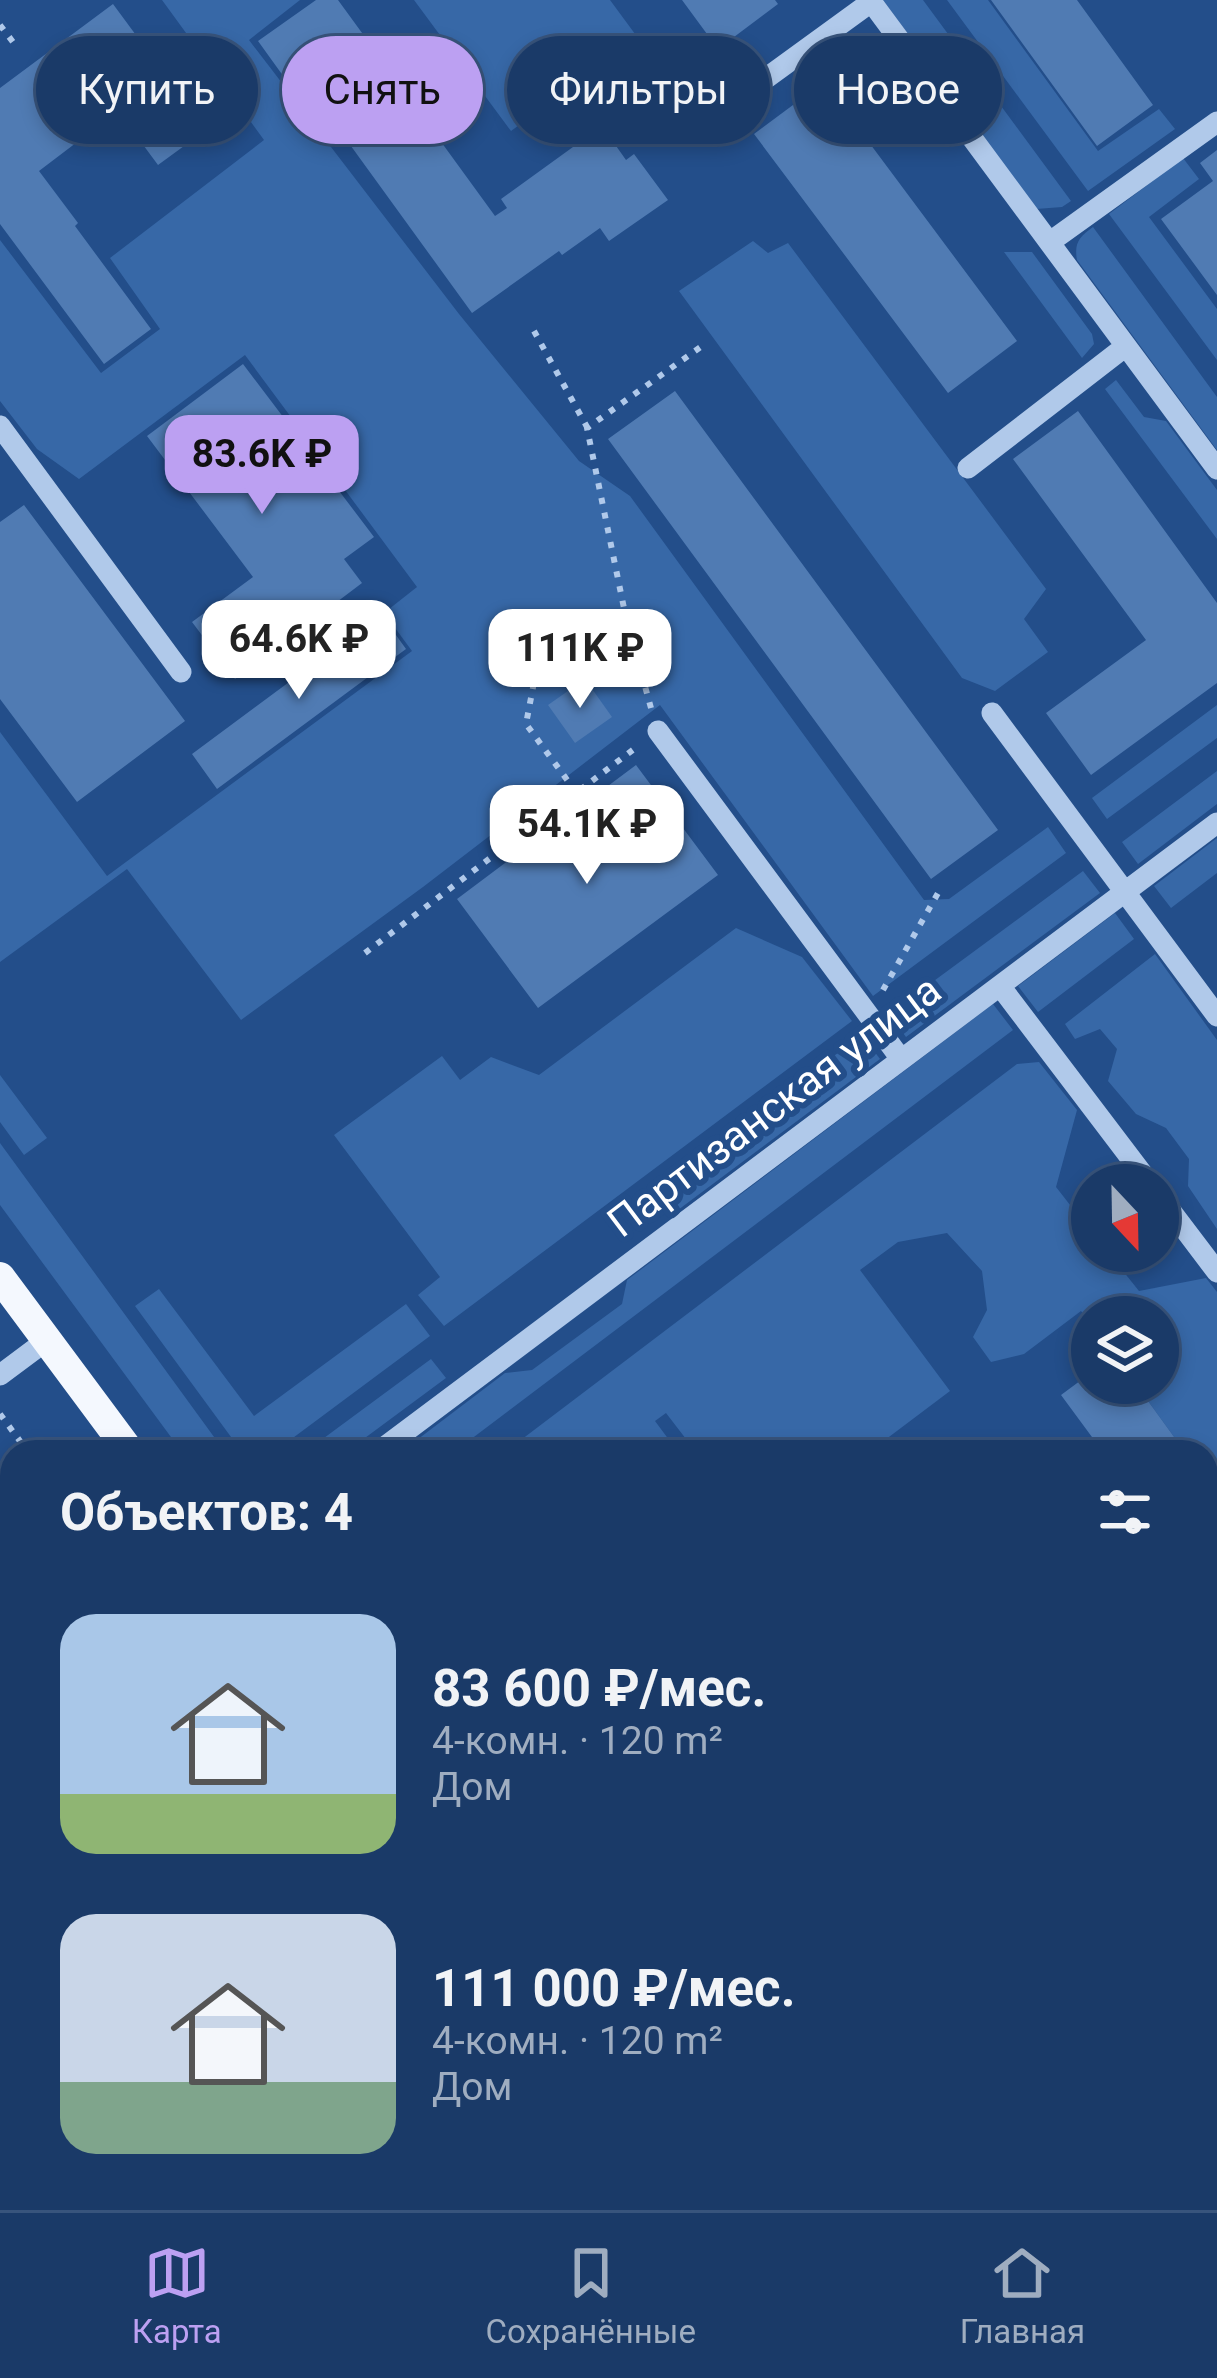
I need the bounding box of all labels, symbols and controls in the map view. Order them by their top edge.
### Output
chip: Купить [36,36,258,144]
chip: Снять [282,36,483,144]
chip: Фильтры [507,36,770,144]
chip: Новое [794,36,1002,144]
pin: 83.6K ₽ [151,415,373,517]
text: 83.6K ₽ [192,431,332,477]
pin: 64.6K ₽ [188,600,410,702]
pin: 111K ₽ [482,609,678,711]
text: 64.6K ₽ [229,616,369,662]
text: 111K ₽ [515,625,645,671]
pin: 54.1K ₽ [476,785,698,887]
text: 54.1K ₽ [517,801,657,847]
street label: Партизанская улица [598,965,950,1247]
north arrow [1071,1164,1179,1272]
map controls [1071,1164,1179,1404]
button: layers [1071,1296,1179,1404]
icon: filters [1092,1479,1158,1545]
text: Объектов: 4 [60,1483,353,1542]
text: 83 600 ₽/мес. [432,1659,766,1718]
icon: home [156,1662,300,1806]
text: 4-комн. · 120 m² [432,1718,723,1764]
text: Дом [432,1764,513,1810]
text: 111 000 ₽/мес. [432,1959,795,2018]
icon: home [156,1962,300,2106]
text: 4-комн. · 120 m² [432,2018,723,2064]
text: Дом [432,2064,513,2110]
tab: Карта [132,2240,222,2351]
tab: Сохранённые [485,2240,696,2351]
tab: Главная [960,2240,1085,2351]

